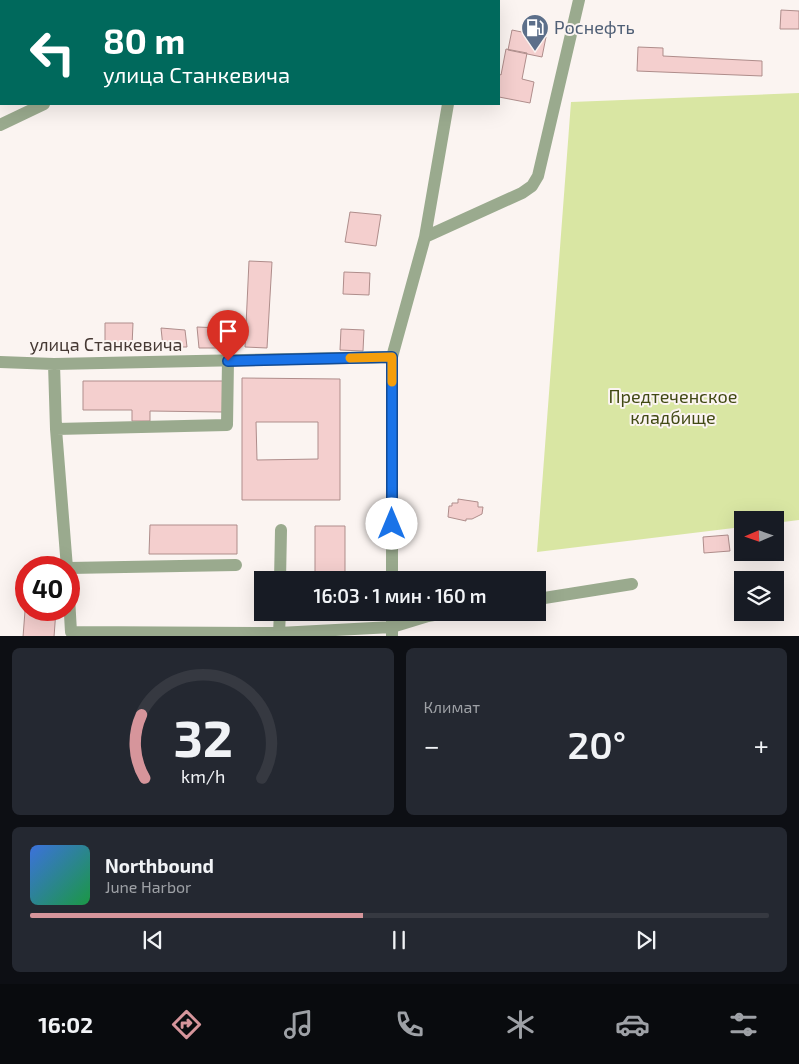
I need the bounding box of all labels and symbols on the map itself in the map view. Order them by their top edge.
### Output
fuel station icon: Роснефть [520,13,550,52]
place label: Роснефть [554,16,635,38]
pin [207,310,249,361]
street label: улица Станкевича [29,333,183,355]
park label: Предтеченское кладбище [608,385,738,428]
position arrow [365,497,417,549]
north arrow [734,511,784,561]
speed limit sign: 40 [15,556,80,621]

